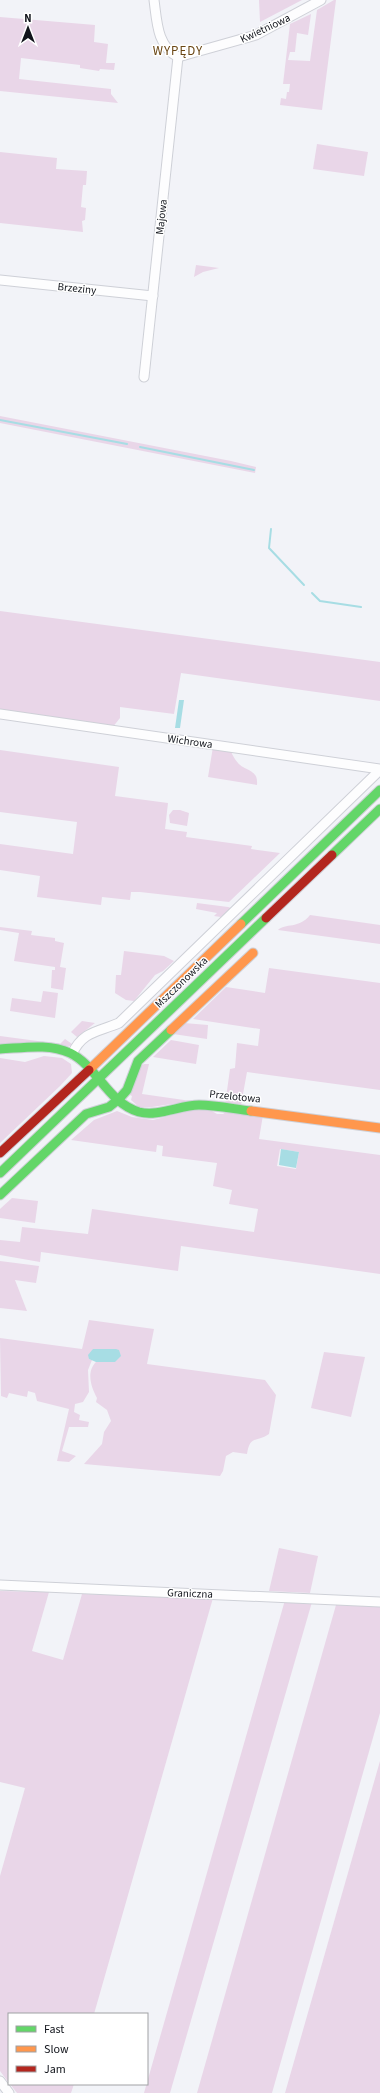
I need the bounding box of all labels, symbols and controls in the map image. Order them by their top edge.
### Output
north arrow [8,8,48,48]
street label: Kwietniowa [238,10,293,47]
text: N [24,11,32,26]
district label: WYPĘDY [153,42,203,60]
street label: Majowa [152,199,171,236]
street label: Brzeziny [57,279,97,298]
street label: Wichrowa [166,731,213,752]
street label: Mszczonowska [152,953,211,1011]
street label: Przelotowa [209,1086,261,1107]
street label: Graniczna [167,1585,213,1602]
legend [8,2013,148,2085]
text: Fast [44,2021,64,2038]
text: Slow [44,2041,69,2058]
text: Jam [44,2061,66,2078]

